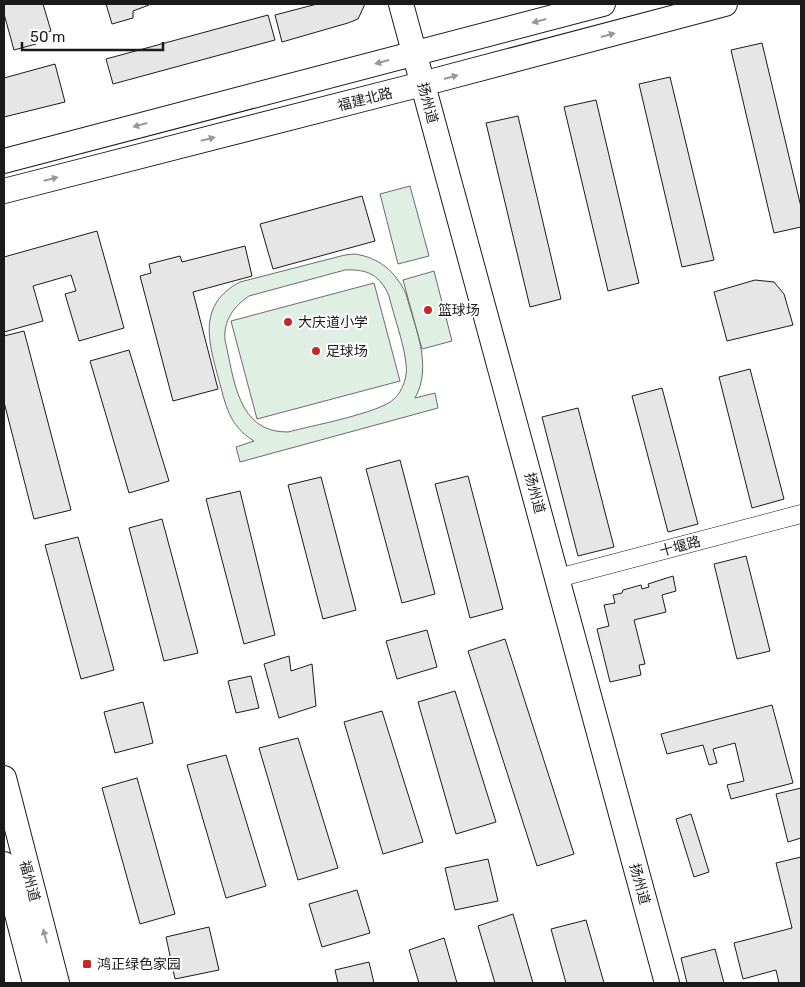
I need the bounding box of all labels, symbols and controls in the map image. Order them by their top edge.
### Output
one-way arrow [532,17,547,25]
scale bar [22,20,164,52]
text: 50 m [30,28,65,46]
one-way arrow [600,31,615,39]
one-way arrow [375,58,390,66]
one-way arrow [443,72,458,80]
street label: 扬州道 [414,81,441,126]
street label: 福建北路 [336,84,394,115]
one-way arrow [133,121,148,129]
one-way arrow [201,134,216,142]
one-way arrow [43,175,59,183]
place label: 篮球场 [438,302,480,319]
marker: 篮球场 [422,304,434,316]
place label: 大庆道小学 [298,314,368,331]
marker: 大庆道小学 [282,316,294,328]
place label: 足球场 [326,343,368,360]
marker: 足球场 [310,345,322,357]
street label: 扬州道 [521,471,548,516]
street label: 十堰路 [658,533,703,560]
street label: 福州道 [16,859,43,904]
street label: 扬州道 [626,862,653,907]
one-way arrow [41,929,49,944]
place label: 鸿正绿色家园 [97,956,181,973]
marker: 鸿正绿色家园 [81,958,93,970]

